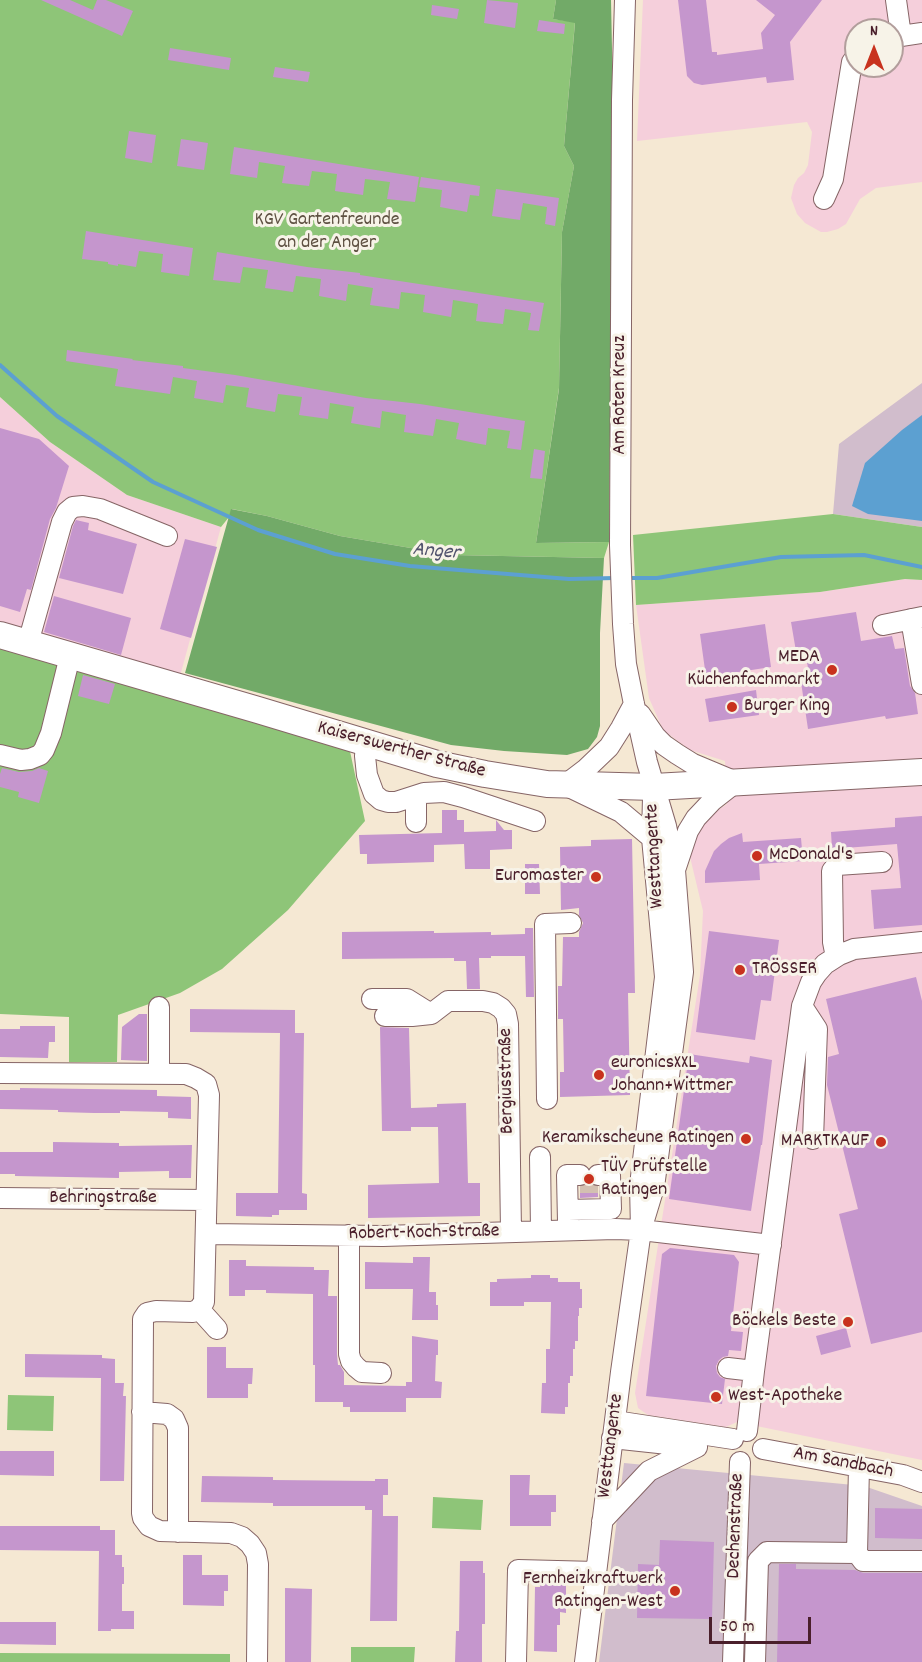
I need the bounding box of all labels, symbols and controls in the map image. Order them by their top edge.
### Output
north arrow [844,18,904,78]
text: N [870,20,878,43]
park label: KGV Gartenfreunde an der Anger [254,209,400,256]
street label: Am Roten Kreuz [609,335,633,455]
water label: Anger [411,538,461,568]
place label: MEDA Küchenfachmarkt [687,646,820,693]
marker: MEDA Küchenfachmarkt [825,663,839,677]
place label: Burger King [744,695,830,719]
marker: Burger King [725,700,739,714]
street label: Kaiserswerther Straße [314,717,488,785]
street label: Westtangente [641,803,671,909]
place label: McDonald's [769,844,853,868]
marker: McDonald's [750,849,764,863]
place label: Euromaster [495,865,584,889]
marker: Euromaster [589,870,603,884]
place label: TRÖSSER [752,958,817,982]
marker: TRÖSSER [733,963,747,977]
street label: Bergiusstraße [495,1028,521,1134]
place label: euronicsXXL Johann+Wittmer [611,1052,733,1099]
marker: euronicsXXL Johann+Wittmer [592,1068,606,1082]
place label: Keramikscheune Ratingen [542,1127,734,1151]
place label: MARKTKAUF [781,1130,869,1154]
marker: Keramikscheune Ratingen [739,1132,753,1146]
marker: MARKTKAUF [874,1135,888,1149]
place label: TÜV Prüfstelle Ratingen [601,1156,707,1203]
marker: TÜV Prüfstelle Ratingen [582,1172,596,1186]
street label: Behringstraße [49,1187,157,1211]
street label: Robert-Koch-Straße [348,1221,500,1247]
place label: Böckels Beste [732,1310,836,1334]
marker: Böckels Beste [841,1315,855,1329]
place label: West-Apotheke [728,1385,842,1409]
marker: West-Apotheke [709,1390,723,1404]
street label: Westtangente [594,1392,630,1500]
street label: Am Sandbach [791,1443,895,1485]
street label: Dechenstraße [723,1473,751,1579]
place label: Fernheizkraftwerk Ratingen-West [523,1568,663,1615]
marker: Fernheizkraftwerk Ratingen-West [668,1584,682,1598]
scale bar [712,1605,814,1643]
text: 50 m [720,1615,755,1640]

